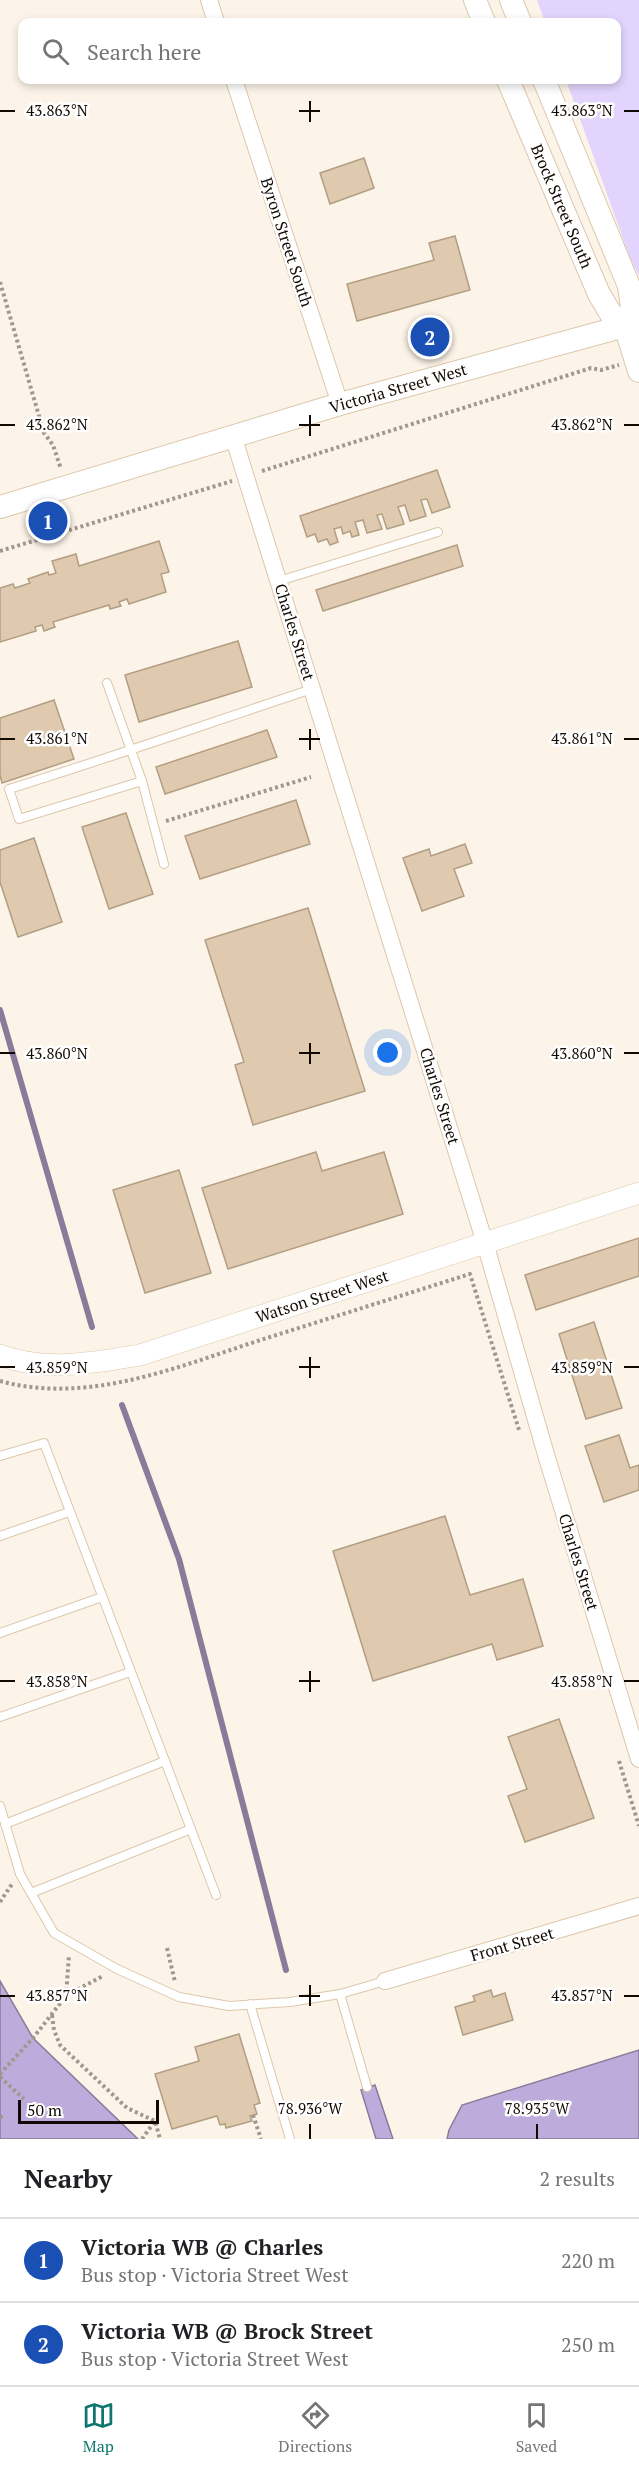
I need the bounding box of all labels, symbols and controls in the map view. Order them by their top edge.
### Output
search box [18,18,621,84]
icon: search [39,35,72,68]
text: Search here [87,37,201,66]
text: 43.863°N [26,100,88,120]
text: 43.863°N [551,100,613,120]
street label: Brock Street South [526,141,598,272]
street label: Byron Street South [256,174,318,310]
pin: 2 [410,314,450,360]
street label: Victoria Street West [327,358,469,418]
text: 43.862°N [26,414,88,434]
text: 43.862°N [551,414,613,434]
pin: 1 [28,498,68,544]
street label: Charles Street [270,581,320,683]
text: 43.861°N [26,728,88,748]
text: 43.861°N [551,728,613,748]
your location [373,1038,402,1067]
text: 43.860°N [26,1043,88,1063]
text: 43.860°N [551,1043,613,1063]
street label: Charles Street [415,1045,465,1147]
street label: Watson Street West [253,1264,391,1328]
text: 43.859°N [26,1357,88,1377]
text: 43.859°N [551,1357,613,1377]
street label: Charles Street [554,1511,604,1613]
text: 43.858°N [26,1671,88,1691]
text: 43.858°N [551,1671,613,1691]
street label: Front Street [468,1922,556,1966]
text: 43.857°N [26,1985,88,2005]
text: 43.857°N [551,1985,613,2005]
scale bar [18,2097,159,2124]
text: 78.936°W [278,2098,343,2118]
text: 78.935°W [505,2098,570,2118]
text: 50 m [27,2099,62,2121]
text: Nearby [24,2161,112,2195]
text: 2 results [540,2165,615,2192]
text: Victoria WB @ Charles [81,2232,323,2261]
text: 1 [38,2247,49,2274]
text: 220 m [561,2247,615,2274]
text: Bus stop · Victoria Street West [81,2261,349,2288]
text: Victoria WB @ Brock Street [81,2316,373,2345]
text: 2 [38,2331,49,2358]
text: 250 m [561,2331,615,2358]
text: Bus stop · Victoria Street West [81,2345,349,2372]
tab: Map [82,2399,115,2457]
tab: Directions [278,2399,352,2457]
tab: Saved [516,2399,557,2457]

